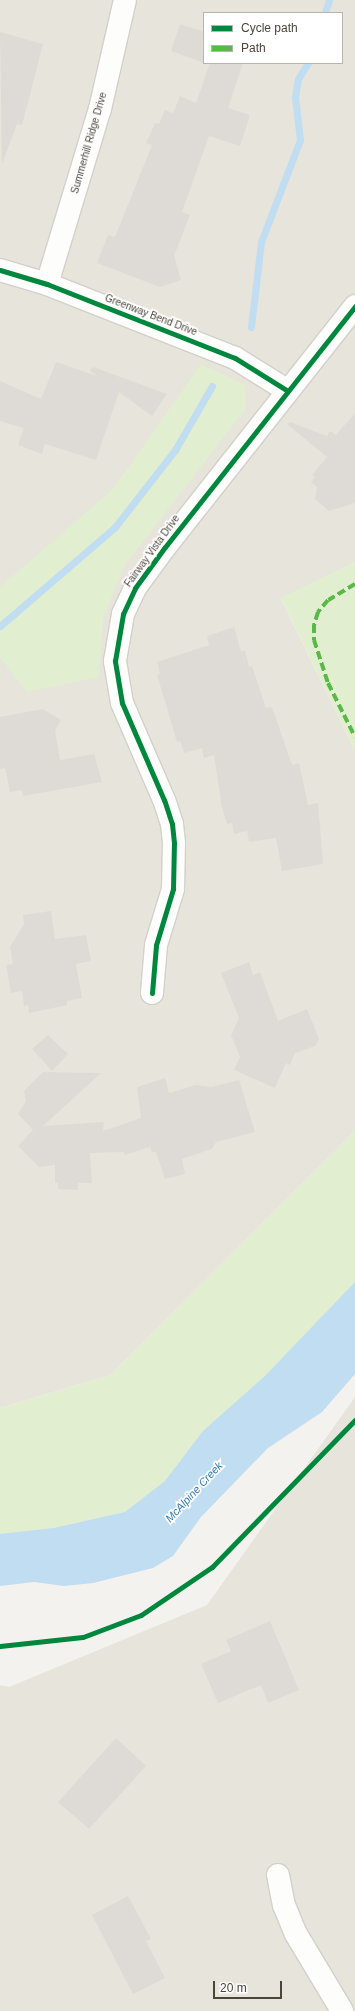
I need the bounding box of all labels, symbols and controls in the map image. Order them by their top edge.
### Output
legend [203,12,343,64]
text: Cycle path [241,21,298,35]
text: Path [241,41,266,55]
street label: Summerhill Ridge Drive [69,91,109,195]
street label: Greenway Bend Drive [103,292,199,338]
street label: Fairway Vista Drive [122,513,182,589]
water label: McAlpine Creek [163,1459,225,1525]
scale bar [215,1973,284,1999]
text: 20 m [220,1981,247,1995]

